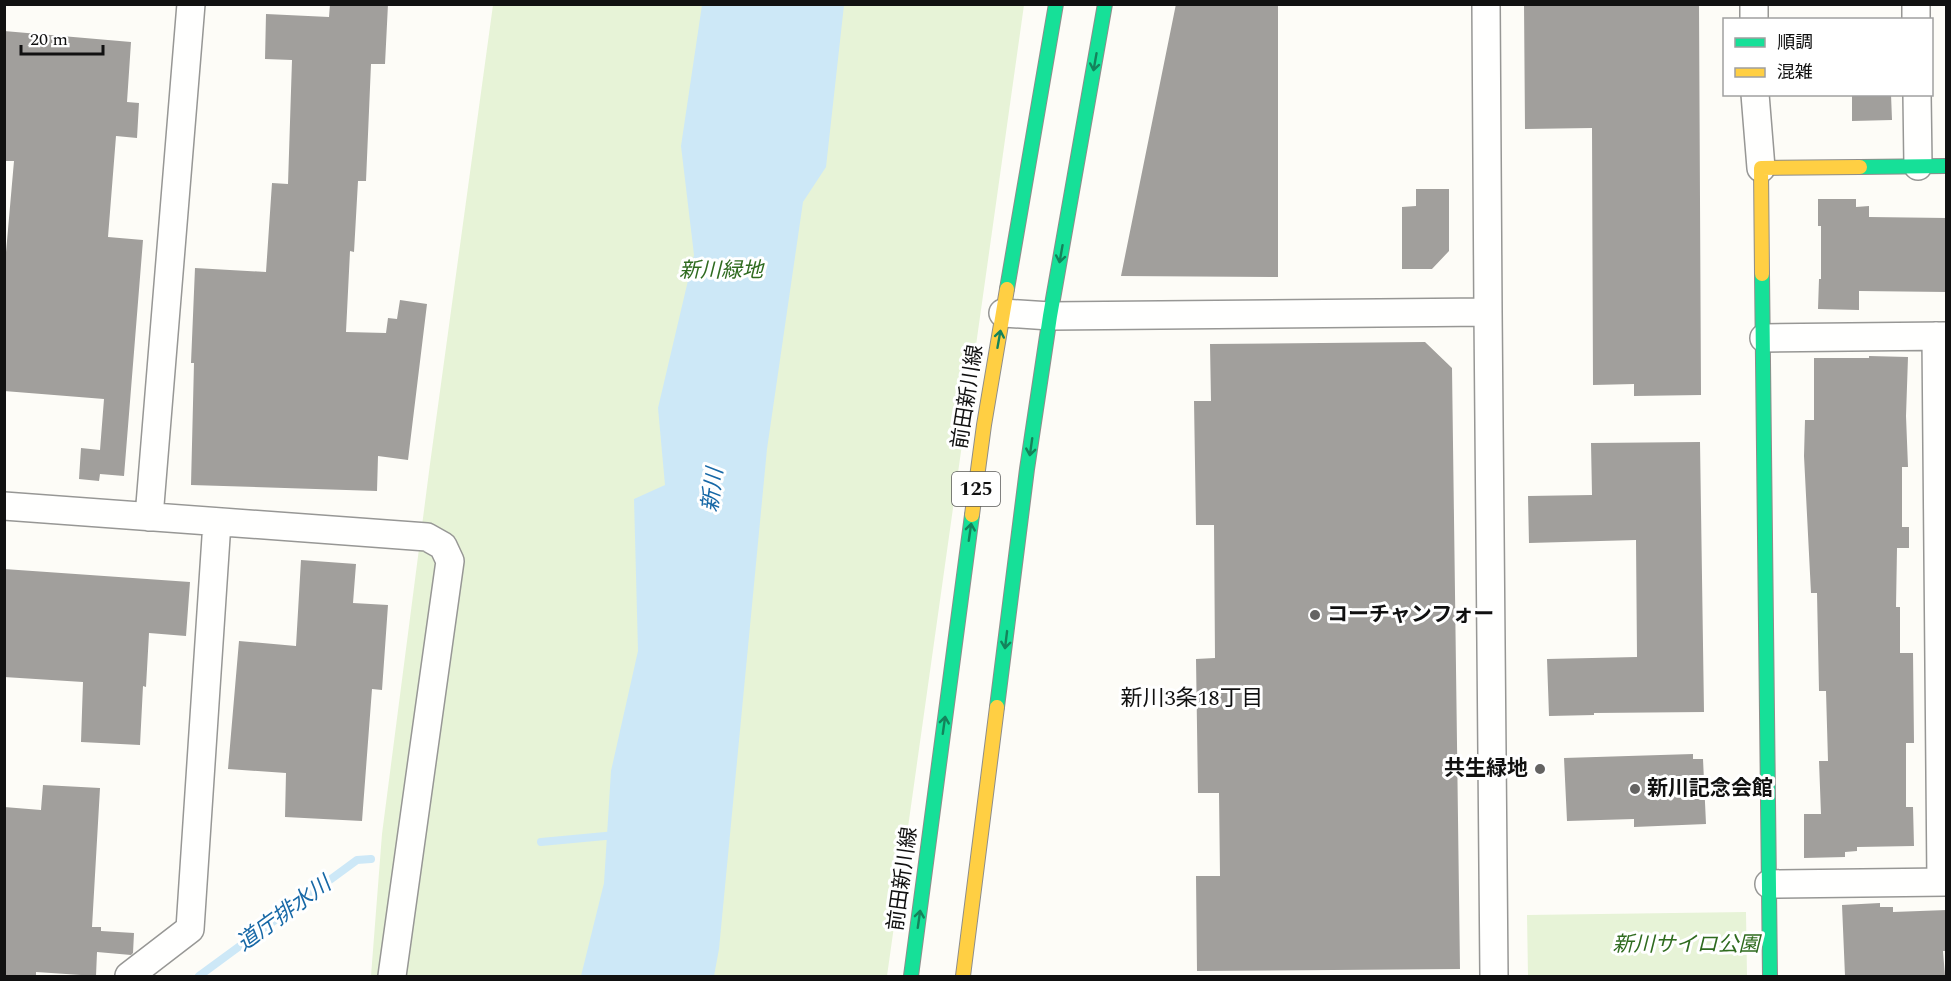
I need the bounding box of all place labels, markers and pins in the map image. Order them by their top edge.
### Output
place label: コーチャンフォー [1327,599,1494,631]
marker: コーチャンフォー [1308,608,1322,622]
place label: 共生緑地 [1444,753,1528,785]
marker: 共生緑地 [1533,762,1547,776]
place label: 新川記念会館 [1647,773,1773,805]
marker: 新川記念会館 [1628,782,1642,796]

